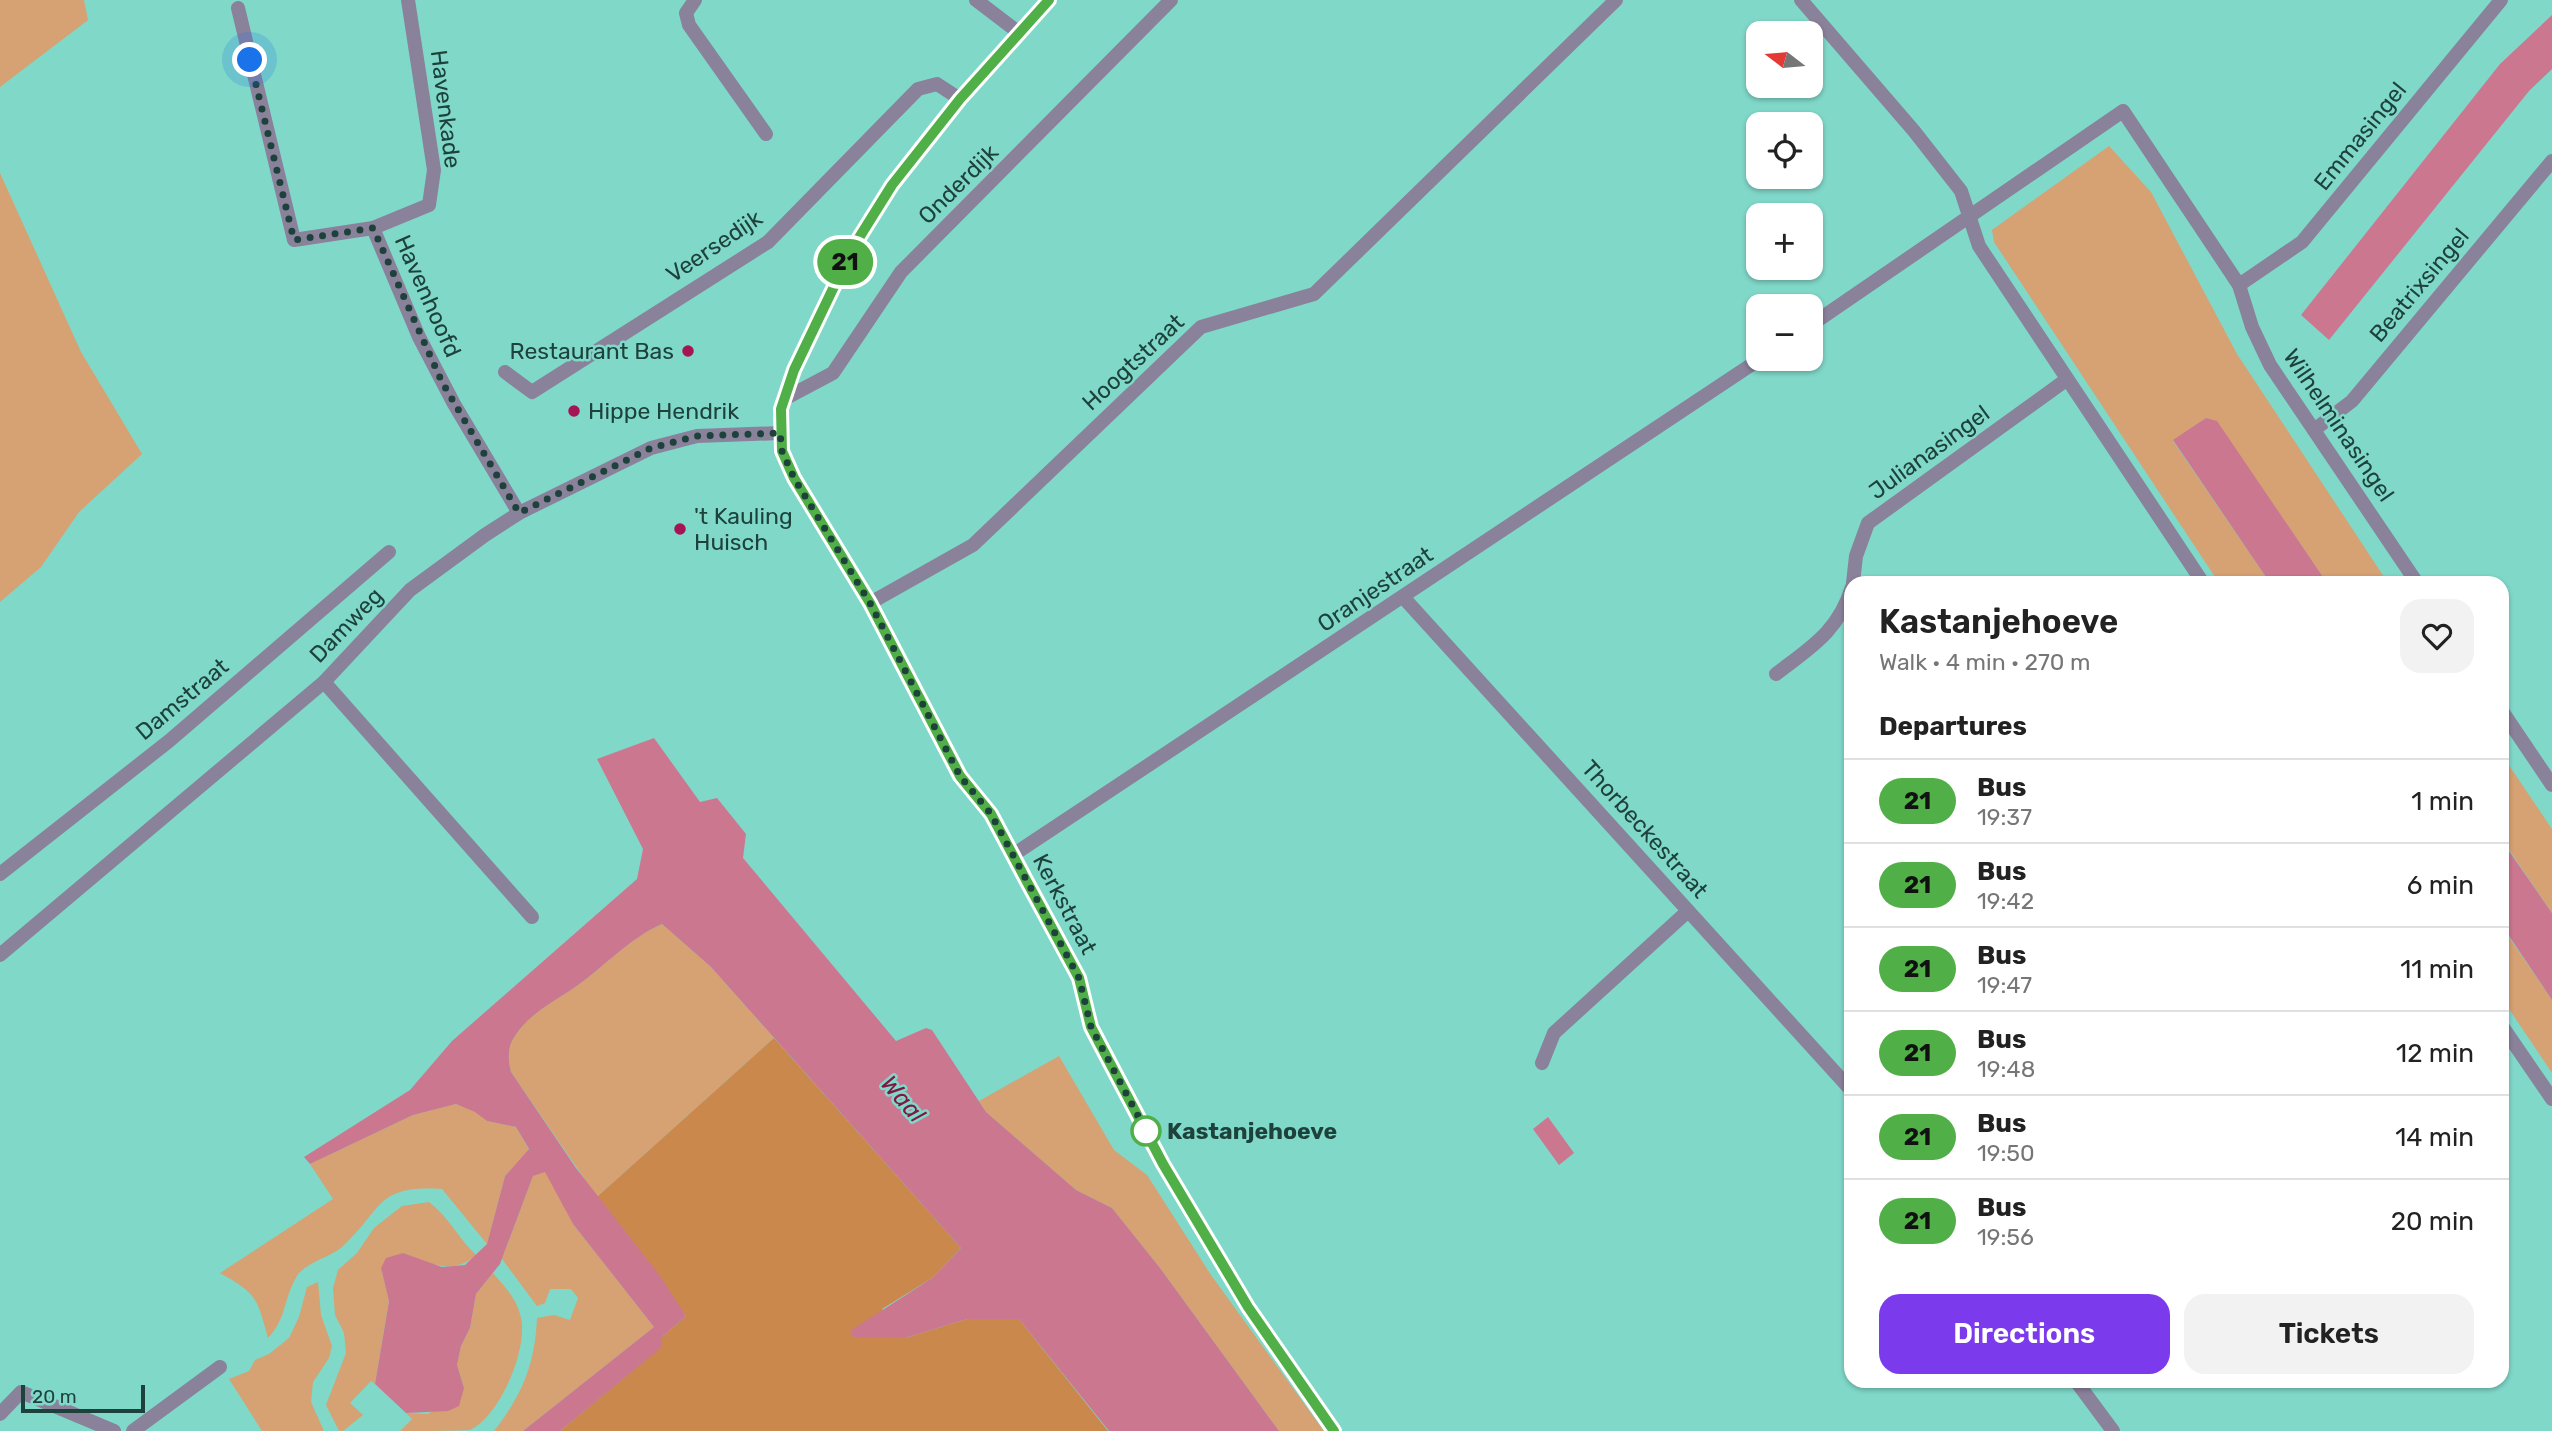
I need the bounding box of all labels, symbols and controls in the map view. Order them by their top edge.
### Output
north arrow [1746,21,1824,98]
map controls [1746,21,1823,371]
your location [232,42,267,77]
street label: Havenkade [425,48,467,170]
street label: Emmasingel [2308,76,2412,196]
button: locate [1746,112,1823,189]
street label: Onderdijk [912,138,1004,230]
button: + [1746,203,1823,280]
street label: Veersedijk [661,204,768,288]
street label: Beatrixsingel [2363,222,2475,348]
street label: Havenhoofd [389,231,467,361]
line badge: 21 [814,239,876,285]
text: 21 [831,248,859,276]
button: − [1746,294,1823,371]
street label: Hoogtstraat [1076,308,1190,416]
place label: Restaurant Bas [510,337,674,365]
marker: Restaurant Bas [680,343,696,359]
street label: Wilhelminasingel [2278,343,2400,507]
place label: Hippe Hendrik [588,397,739,425]
street label: Julianasingel [1863,399,1995,505]
marker: Hippe Hendrik [566,403,582,419]
place label: 't Kauling Huisch [694,502,793,556]
marker: 't Kauling Huisch [672,521,688,537]
street label: Oranjestraat [1312,540,1438,638]
street label: Damweg [303,582,389,668]
button: heart [2400,599,2474,673]
text: Kastanjehoeve [1879,602,2118,641]
text: Walk · 4 min · 270 m [1879,648,2090,676]
street label: Damstraat [130,652,234,746]
text: Departures [1879,711,2027,742]
street label: Thorbeckestraat [1576,754,1714,904]
text: Bus [1977,772,2026,803]
text: 1 min [2411,786,2474,817]
text: 21 [1904,787,1931,815]
text: 19:37 [1977,803,2032,831]
street label: Kerkstraat [1027,849,1103,959]
text: Bus [1977,856,2026,887]
text: 6 min [2407,870,2474,901]
text: 21 [1904,871,1931,899]
text: 19:42 [1977,887,2034,915]
text: Bus [1977,940,2026,971]
text: 11 min [2400,954,2474,985]
text: 21 [1904,955,1931,983]
text: 19:47 [1977,971,2032,999]
text: Bus [1977,1024,2026,1055]
text: 12 min [2396,1038,2474,1069]
text: 21 [1904,1039,1931,1067]
text: 19:48 [1977,1055,2035,1083]
water label: Waal [875,1070,932,1129]
text: Bus [1977,1108,2026,1139]
marker: Kastanjehoeve [1131,1116,1161,1146]
place label: Kastanjehoeve [1167,1117,1337,1145]
text: 14 min [2395,1122,2474,1153]
text: 21 [1904,1123,1931,1151]
text: 19:50 [1977,1139,2035,1167]
text: Bus [1977,1192,2026,1223]
text: 20 min [2391,1206,2474,1237]
text: 21 [1904,1207,1931,1235]
text: 19:56 [1977,1223,2034,1251]
button: Directions [1879,1294,2170,1374]
button: Tickets [2184,1294,2474,1374]
scale bar [21,1382,145,1414]
text: 20 m [32,1385,77,1408]

